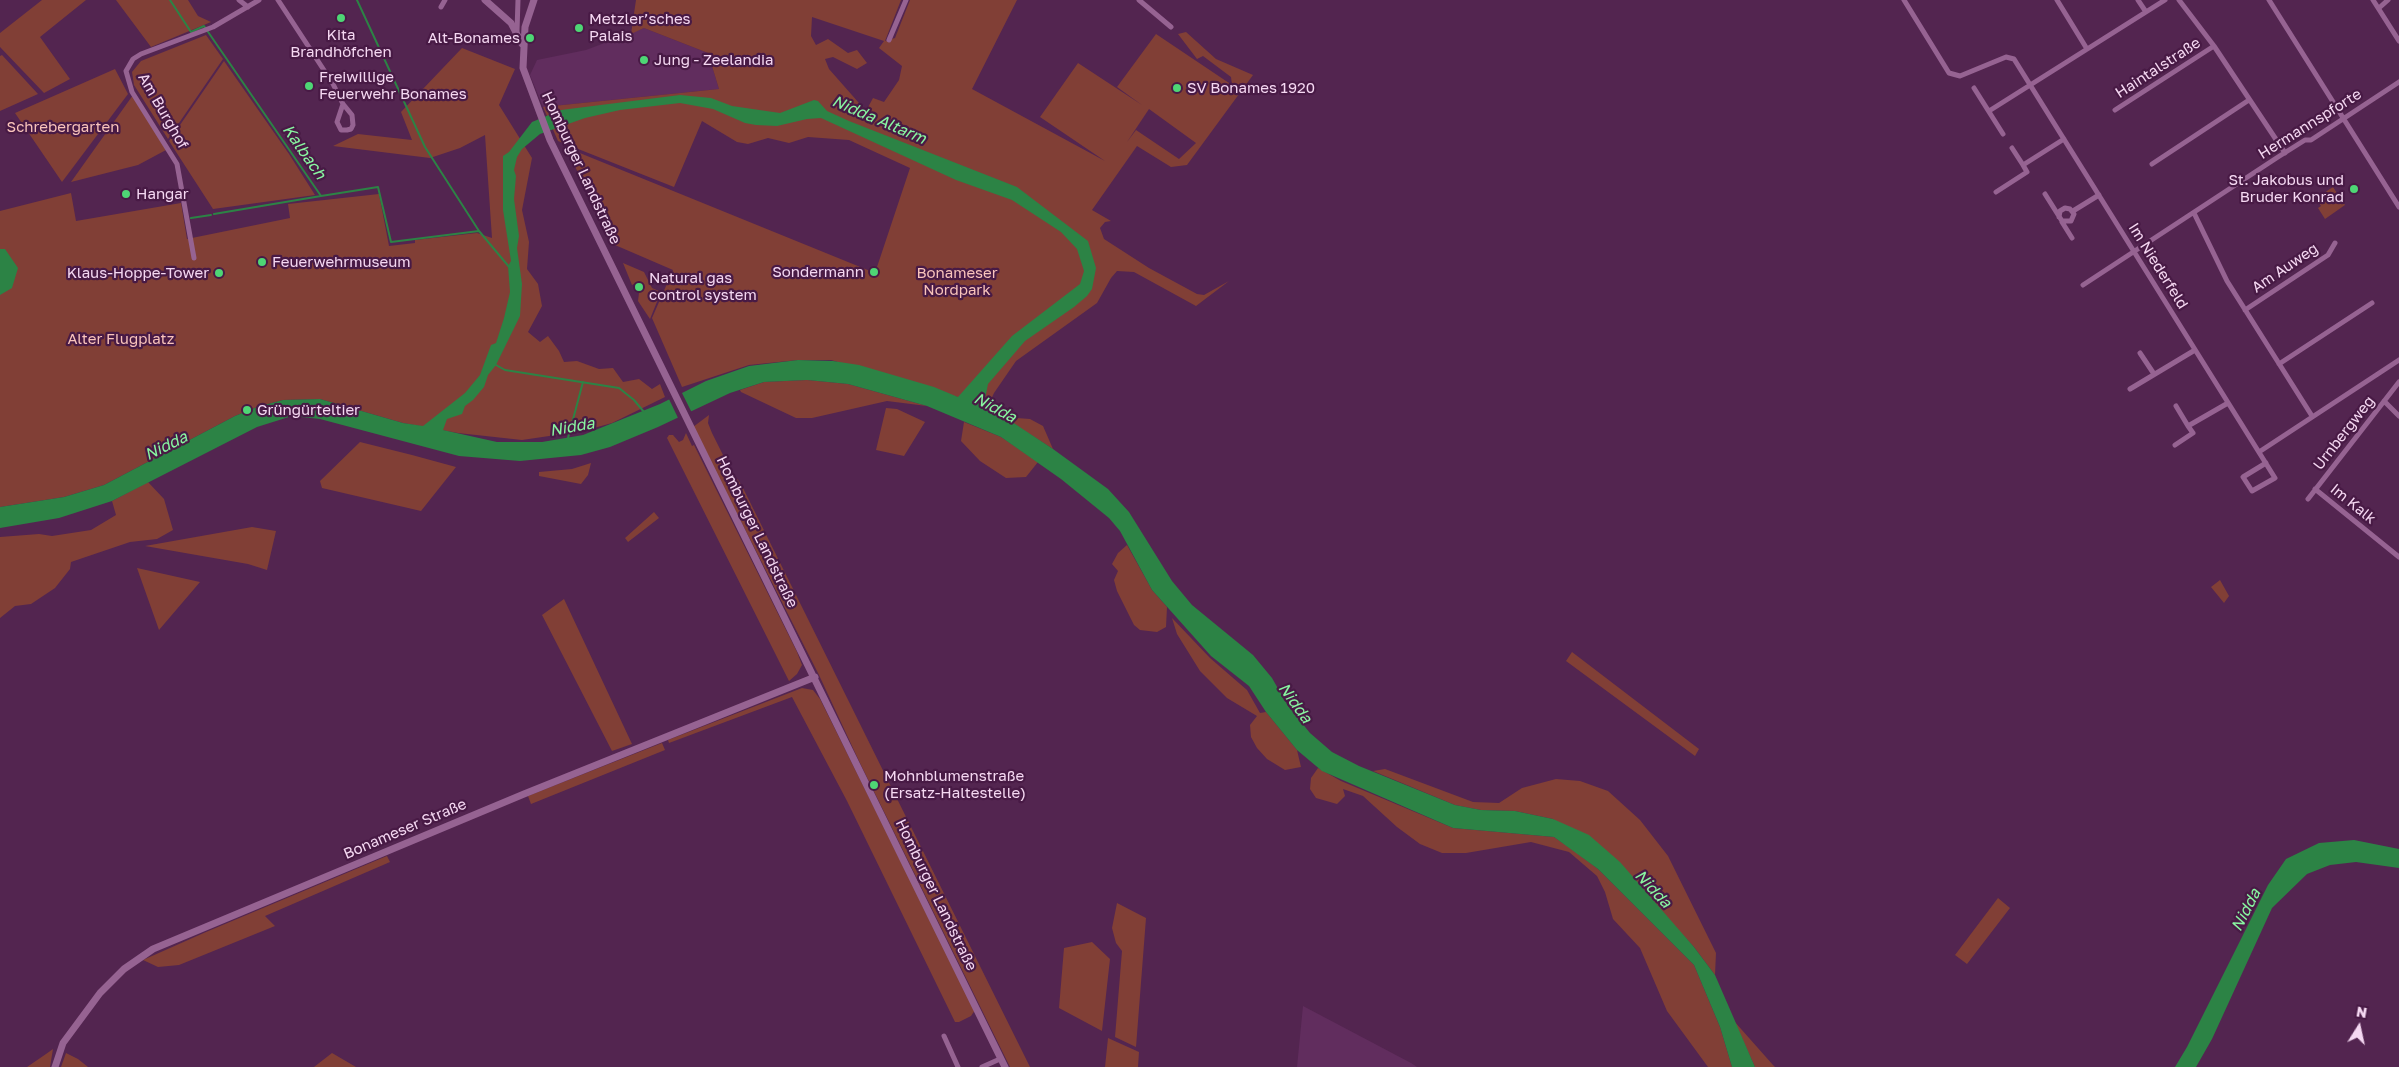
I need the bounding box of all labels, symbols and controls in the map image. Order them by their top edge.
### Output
place label: Metzler’sches Palais [589,10,691,45]
marker: Kita Brandhöfchen [335,12,347,24]
marker: Metzler’sches Palais [573,22,585,34]
place label: Kita Brandhöfchen [290,26,392,61]
place label: Alt-Bonames [428,29,520,47]
marker: Alt-Bonames [524,32,536,44]
street label: Haintalstraße [2112,34,2204,102]
place label: Jung - Zeelandia [654,51,773,69]
marker: Jung - Zeelandia [638,54,650,66]
place label: Freiwillige Feuerwehr Bonames [319,68,467,103]
street label: Am Burghof [134,70,192,152]
place label: SV Bonames 1920 [1187,79,1315,97]
marker: Freiwillige Feuerwehr Bonames [303,80,315,92]
marker: SV Bonames 1920 [1171,82,1183,94]
street label: Hermannspforte [2255,85,2365,163]
street label: Homburger Landstraße [538,89,624,247]
water label: Nidda Altarm [829,92,929,148]
park label: Schrebergarten [7,118,119,136]
water label: Kalbach [278,121,330,183]
place label: St. Jakobus und Bruder Konrad [2229,171,2344,206]
marker: St. Jakobus und Bruder Konrad [2348,183,2360,195]
place label: Hangar [136,185,189,203]
marker: Hangar [120,188,132,200]
street label: Im Niederfeld [2124,220,2192,312]
street label: Am Auweg [2249,239,2321,297]
place label: Feuerwehrmuseum [272,253,411,271]
marker: Feuerwehrmuseum [256,256,268,268]
place label: Sondermann [772,263,864,281]
place label: Klaus-Hoppe-Tower [67,264,209,282]
park label: Bonameser Nordpark [916,264,998,299]
marker: Sondermann [868,266,880,278]
marker: Klaus-Hoppe-Tower [213,267,225,279]
place label: Natural gas control system [649,269,757,304]
marker: Natural gas control system [633,281,645,293]
park label: Alter Flugplatz [68,330,174,348]
water label: Nidda [971,389,1019,427]
street label: Urnbergweg [2310,392,2378,474]
place label: Grüngürteltier [257,401,360,419]
marker: Grüngürteltier [241,404,253,416]
water label: Nidda [548,414,596,440]
water label: Nidda [141,427,191,465]
street label: Homburger Landstraße [712,453,802,611]
street label: Im Kalk [2326,480,2380,528]
water label: Nidda [1274,679,1316,727]
place label: Mohnblumenstraße (Ersatz-Haltestelle) [884,767,1026,802]
marker: Mohnblumenstraße (Ersatz-Haltestelle) [868,779,880,791]
street label: Bonameser Straße [341,795,469,863]
street label: Homburger Landstraße [891,816,981,974]
water label: Nidda [1631,866,1675,912]
water label: Nidda [2227,886,2265,934]
north arrow [2334,1002,2384,1052]
text: N [2355,1002,2368,1021]

